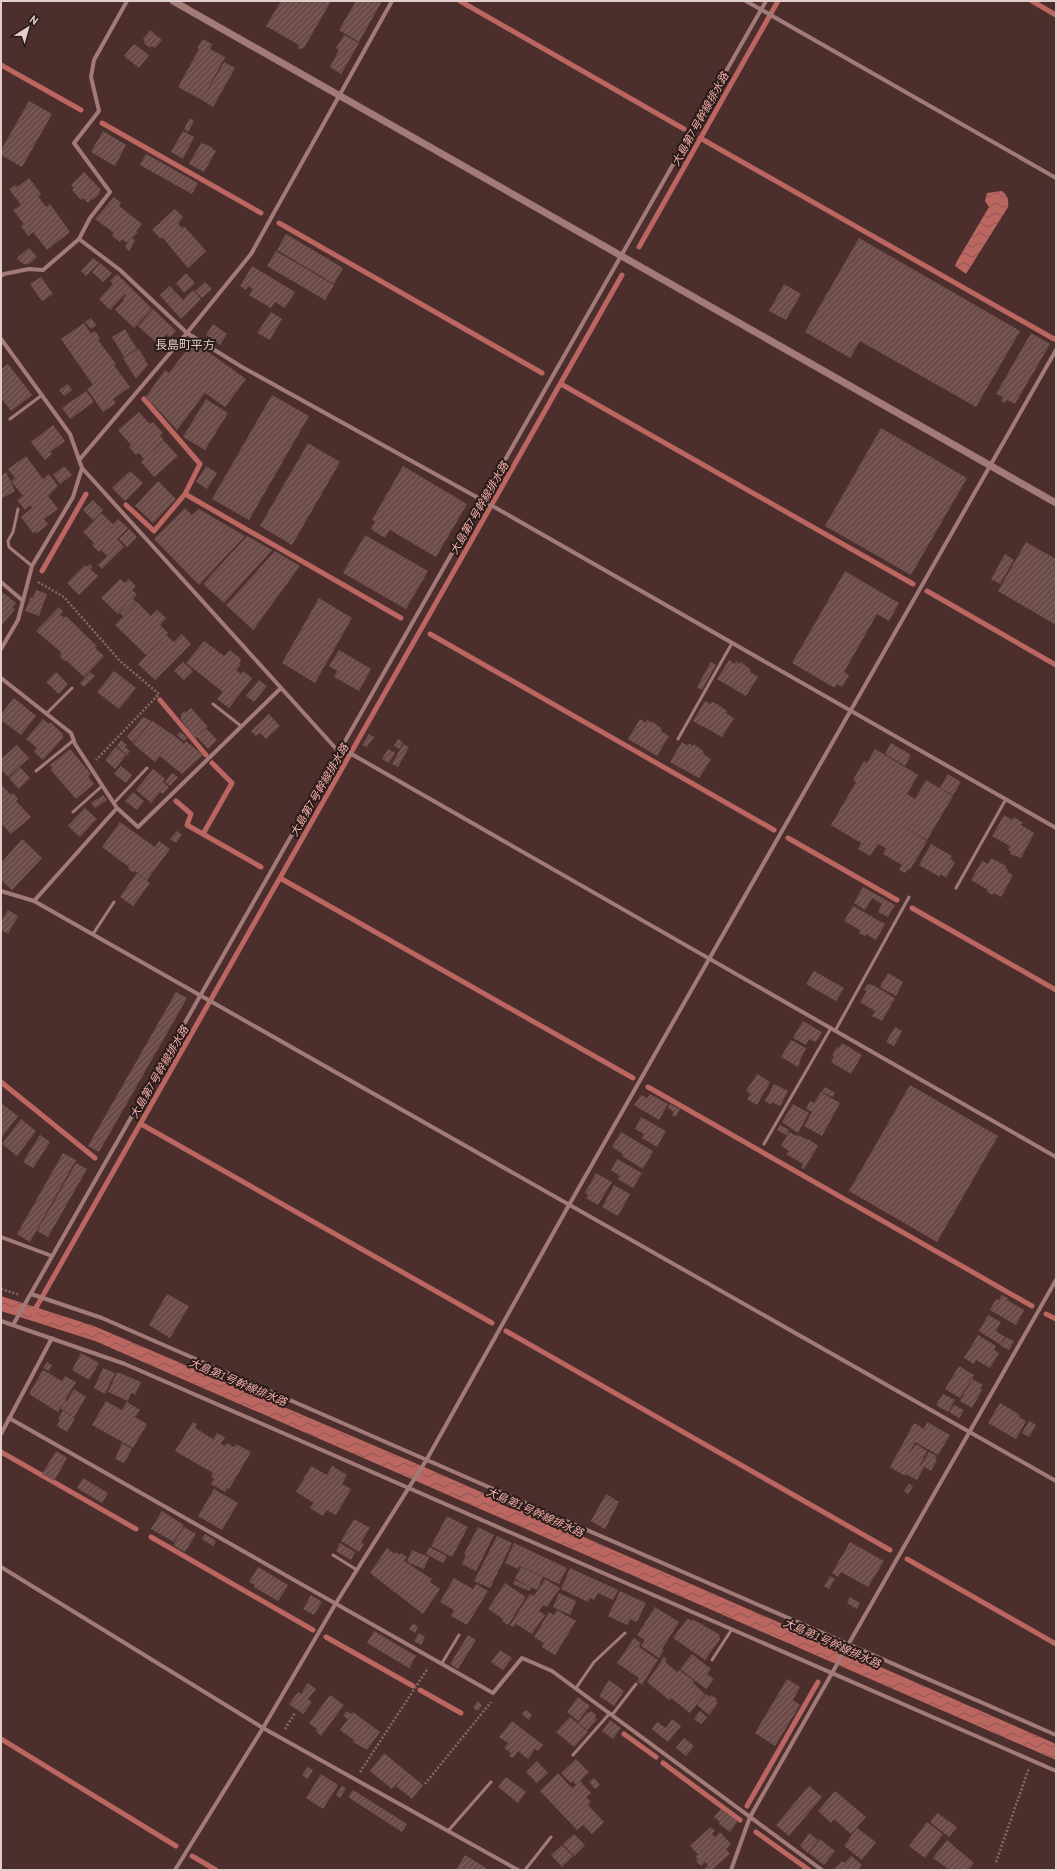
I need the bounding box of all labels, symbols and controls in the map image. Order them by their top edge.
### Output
north arrow [8,8,48,48]
text: N [27,12,41,28]
water label: 大島第7号幹線排水路 [668,69,732,168]
district label: 長島町平方 [155,337,215,352]
water label: 大島第7号幹線排水路 [447,458,512,557]
water label: 大島第7号幹線排水路 [287,740,352,839]
water label: 大島第7号幹線排水路 [127,1022,192,1121]
water label: 大島第1号幹線排水路 [187,1355,290,1409]
water label: 大島第1号幹線排水路 [484,1484,587,1540]
water label: 大島第1号幹線排水路 [781,1615,884,1671]

